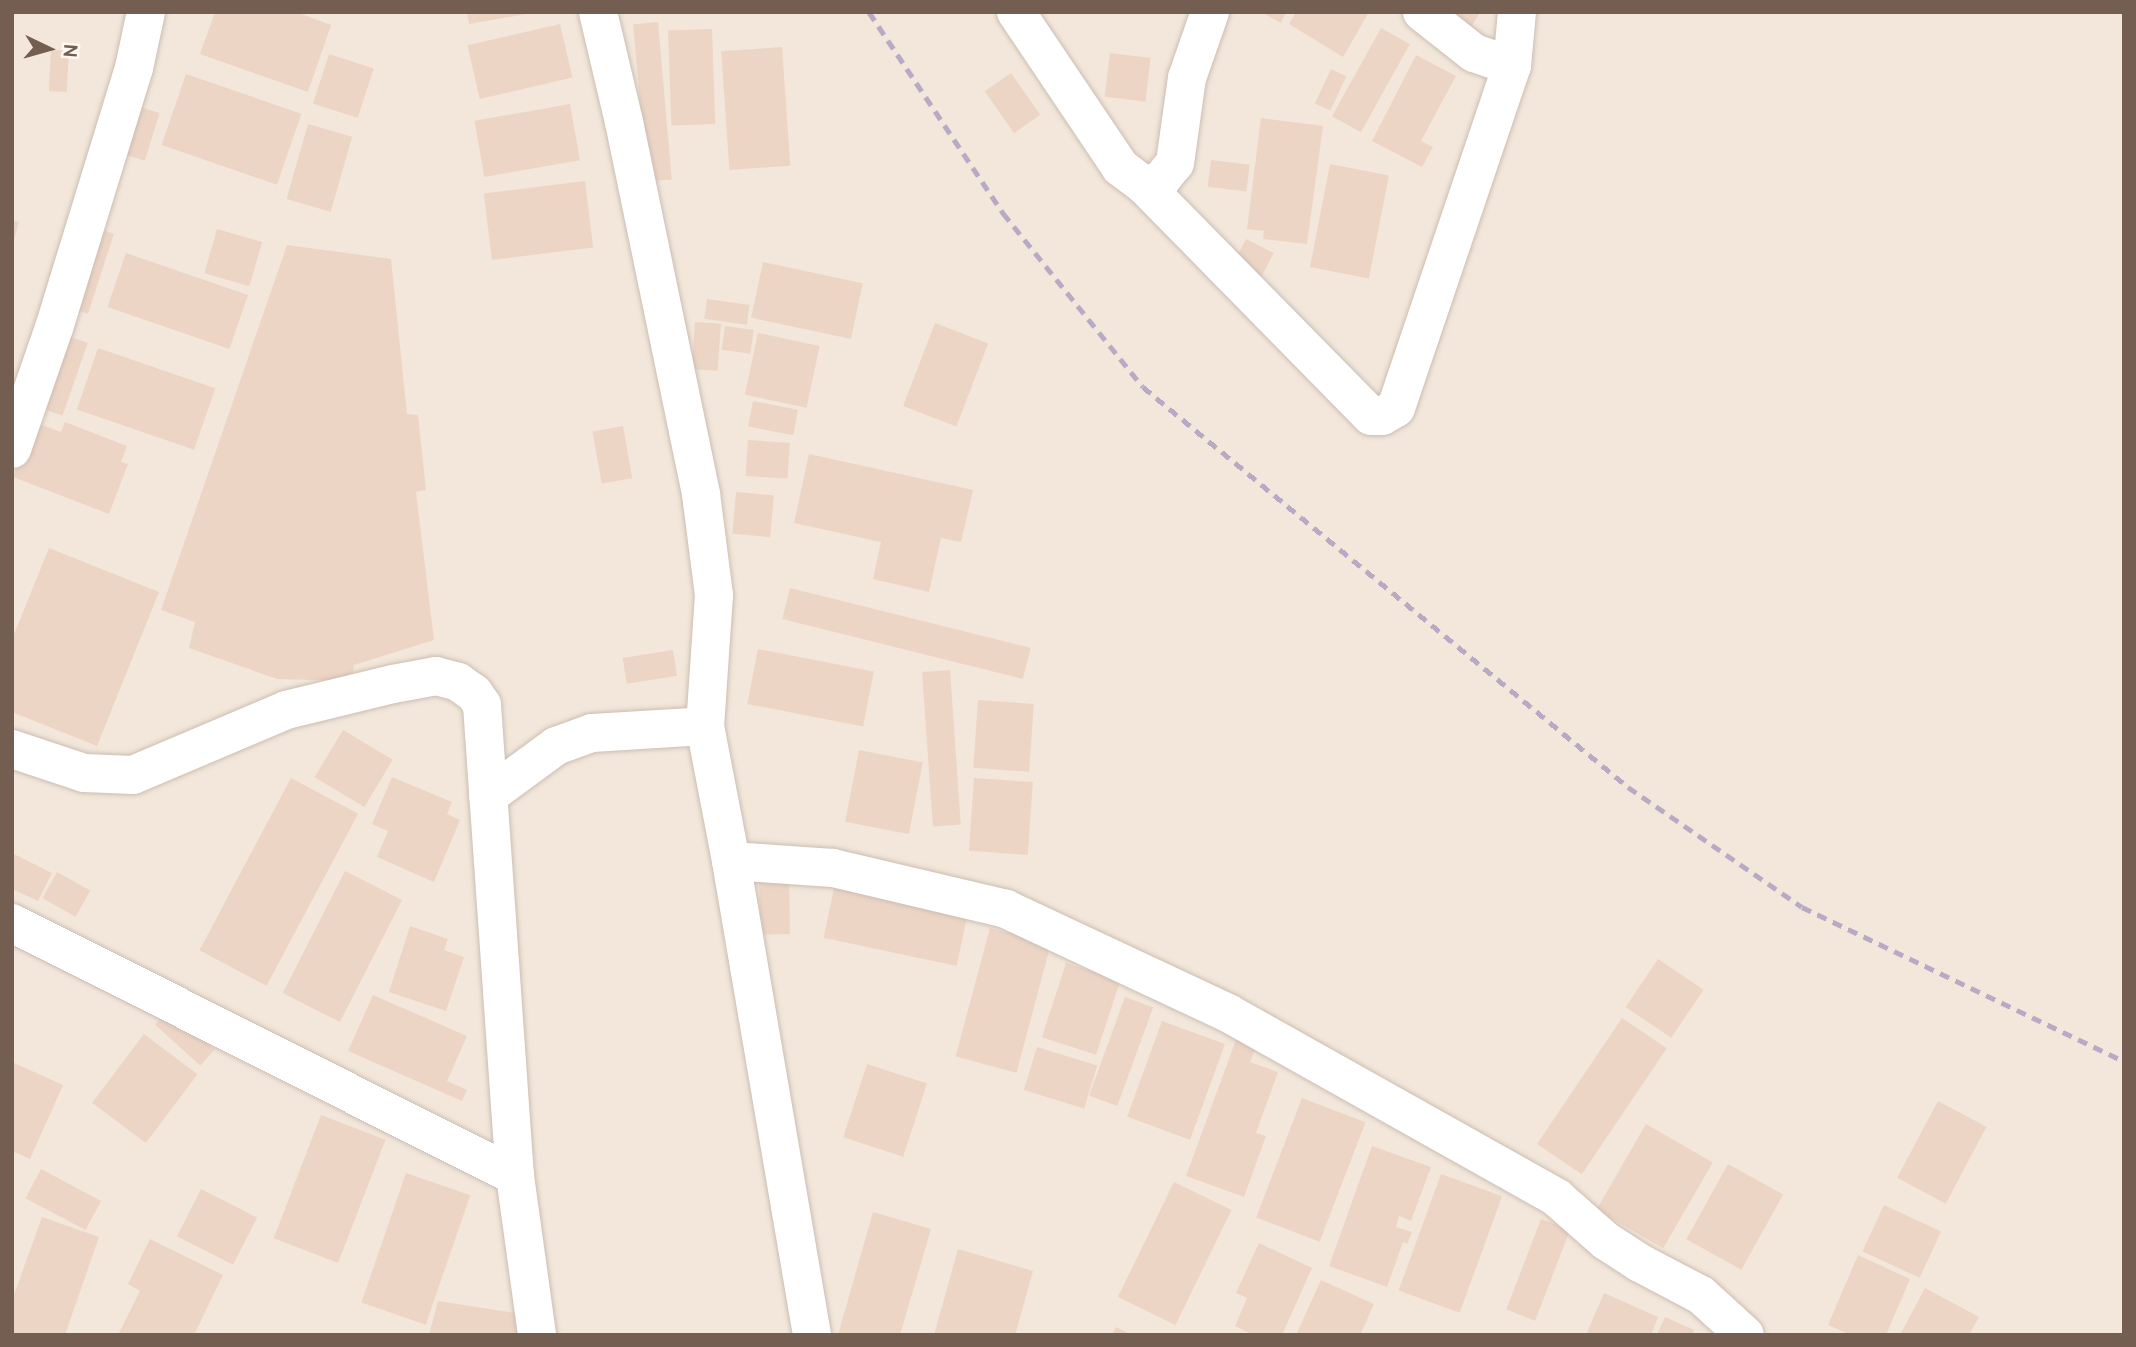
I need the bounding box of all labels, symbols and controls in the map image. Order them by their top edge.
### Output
north arrow [14,14,84,84]
text: N [58,43,82,59]

